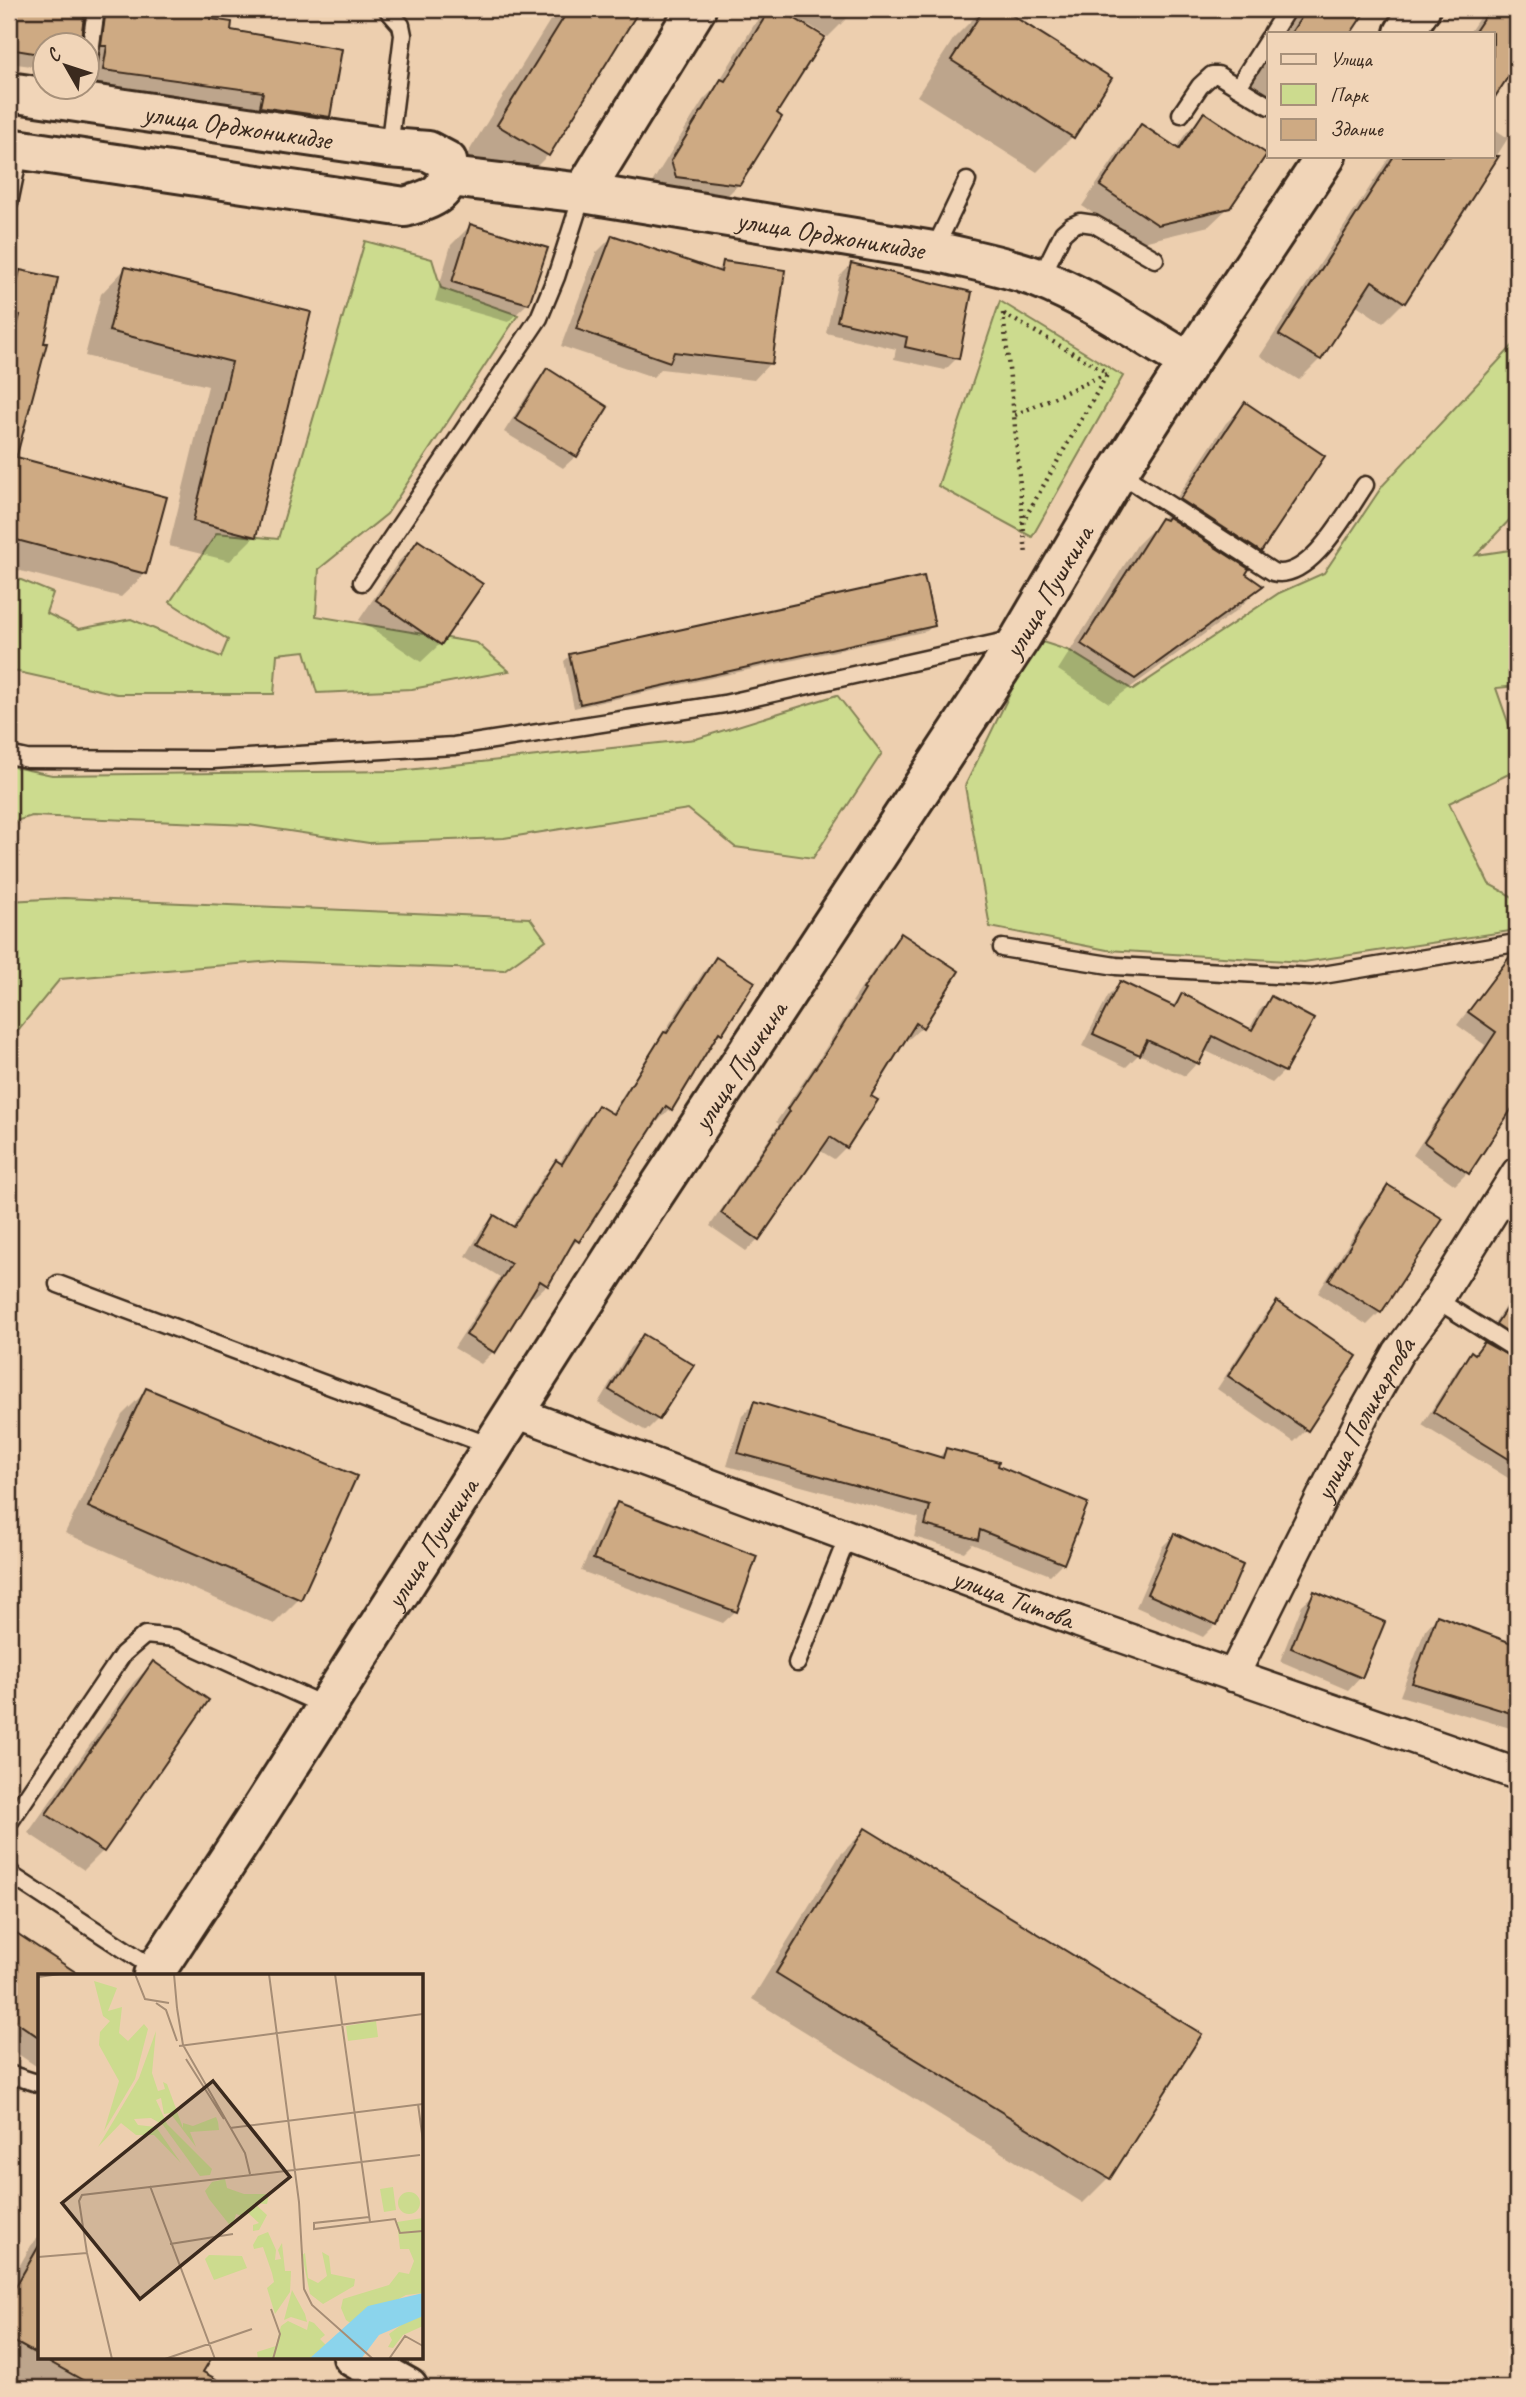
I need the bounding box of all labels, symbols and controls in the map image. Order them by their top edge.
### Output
north arrow [32,32,102,102]
legend [1267,32,1494,158]
text: С [41,43,68,67]
text: Улица [1330,46,1373,72]
text: Парк [1330,82,1370,108]
street label: улица Орджоникидзе [139,95,336,158]
text: Здание [1330,116,1384,142]
street label: улица Орджоникидзе [732,201,929,268]
street label: улица Пушкина [994,517,1102,666]
street label: улица Пушкина [683,992,796,1139]
street label: улица Поликарпова [1305,1328,1423,1508]
street label: улица Пушкина [376,1469,487,1617]
street label: улица Титова [946,1559,1081,1637]
inset map [38,1974,424,2358]

